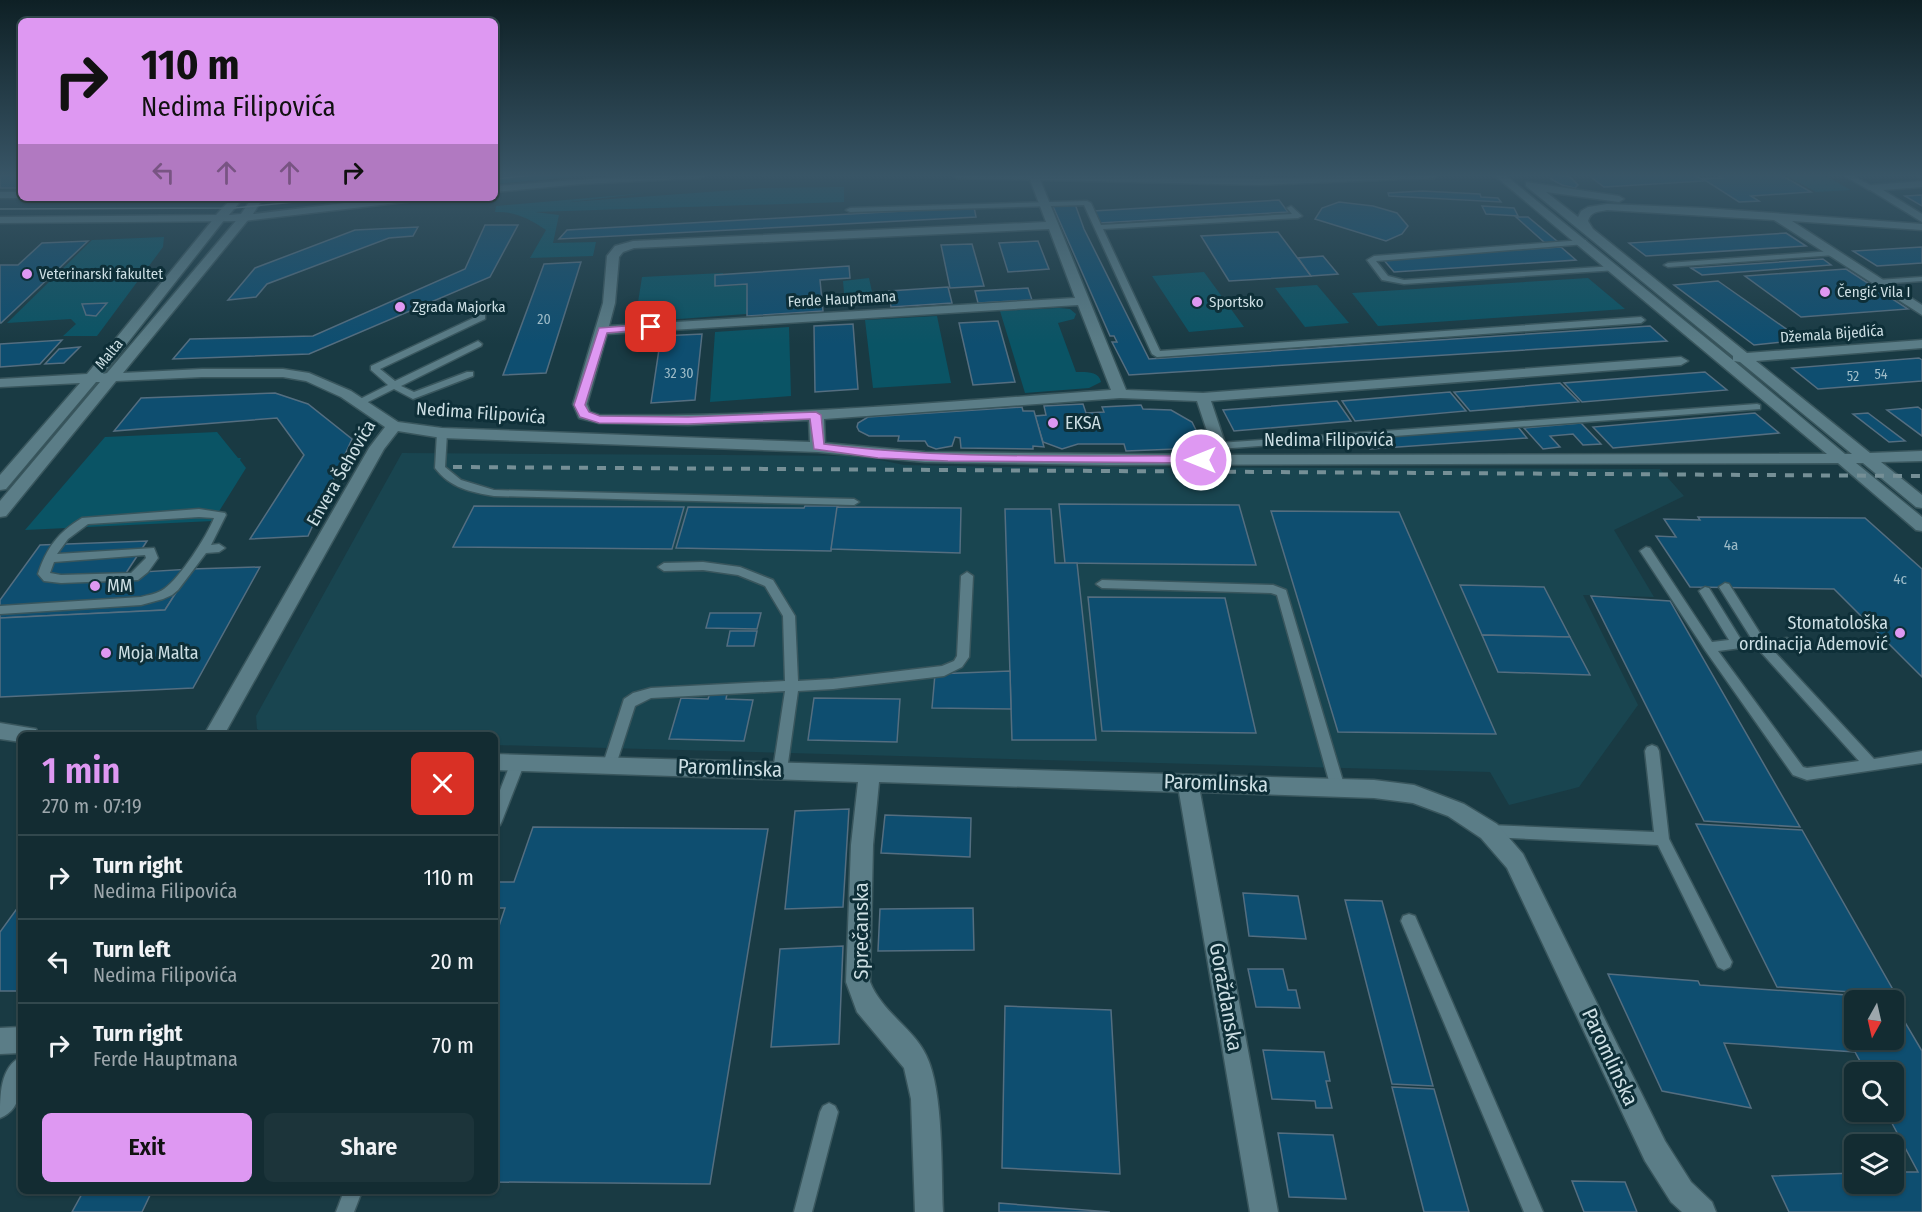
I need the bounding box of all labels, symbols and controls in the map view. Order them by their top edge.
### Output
text: 110 m [141,40,240,90]
icon: right [42,42,120,120]
text: Nedima Filipovića [141,91,336,123]
icon: left [147,156,180,189]
icon: ahead [210,156,243,189]
icon: ahead [273,156,306,189]
icon: right [336,156,369,189]
place label: Veterinarski fakultet [39,265,163,283]
marker: Veterinarski fakultet [20,267,34,281]
place label: Čengić Vila I [1837,283,1911,301]
marker: Čengić Vila I [1818,285,1832,299]
street label: Ferde Hauptmana [787,287,897,311]
place label: Sportsko [1209,293,1264,311]
marker: Sportsko [1190,295,1204,309]
place label: Zgrada Majorka [412,298,506,316]
marker: Zgrada Majorka [393,300,407,314]
pin [625,301,676,352]
icon: arrive [634,310,667,343]
house number: 20 [537,311,551,328]
street label: Džemala Bijedića [1780,321,1884,347]
street label: Malta [91,335,127,373]
house number: 32 30 [664,365,694,382]
house number: 54 [1874,366,1888,383]
house number: 52 [1847,368,1859,385]
street label: Nedima Filipovića [415,397,547,429]
place label: EKSA [1065,412,1102,434]
street label: Envera Šehovića [302,416,380,530]
marker: EKSA [1046,416,1060,430]
position arrow [1169,428,1233,492]
street label: Nedima Filipovića [1264,429,1394,451]
house number: 4a [1724,536,1738,554]
house number: 4c [1893,570,1907,588]
place label: MM [107,575,133,597]
marker: MM [88,579,102,593]
place label: Stomatološka ordinacija Ademović [1739,612,1888,655]
marker: Stomatološka ordinacija Ademović [1893,626,1907,640]
place label: Moja Malta [118,642,199,664]
marker: Moja Malta [99,646,113,660]
text: 1 min [42,749,120,793]
button: close [411,752,474,815]
street label: Paromlinska [677,753,783,783]
street label: Paromlinska [1163,768,1269,798]
text: 270 m · 07:19 [42,794,142,818]
text: Turn right [93,852,182,879]
icon: right [42,861,75,894]
text: 110 m [424,864,474,891]
text: Nedima Filipovića [93,879,237,903]
street label: Sprečanska [848,882,874,980]
text: Turn left [93,936,171,963]
street label: Goraždanska [1204,941,1248,1053]
icon: left [42,945,75,978]
text: 20 m [431,948,474,975]
text: Nedima Filipovića [93,963,237,987]
north arrow [1844,990,1904,1050]
map controls [1844,990,1904,1194]
street label: Paromlinska [1576,1004,1644,1110]
text: Turn right [93,1020,182,1047]
icon: right [42,1029,75,1062]
text: 70 m [432,1032,474,1059]
text: Ferde Hauptmana [93,1047,238,1071]
button: search [1844,1062,1904,1122]
button: Exit [42,1113,252,1182]
button: Share [264,1113,474,1182]
button: layers [1844,1134,1904,1194]

